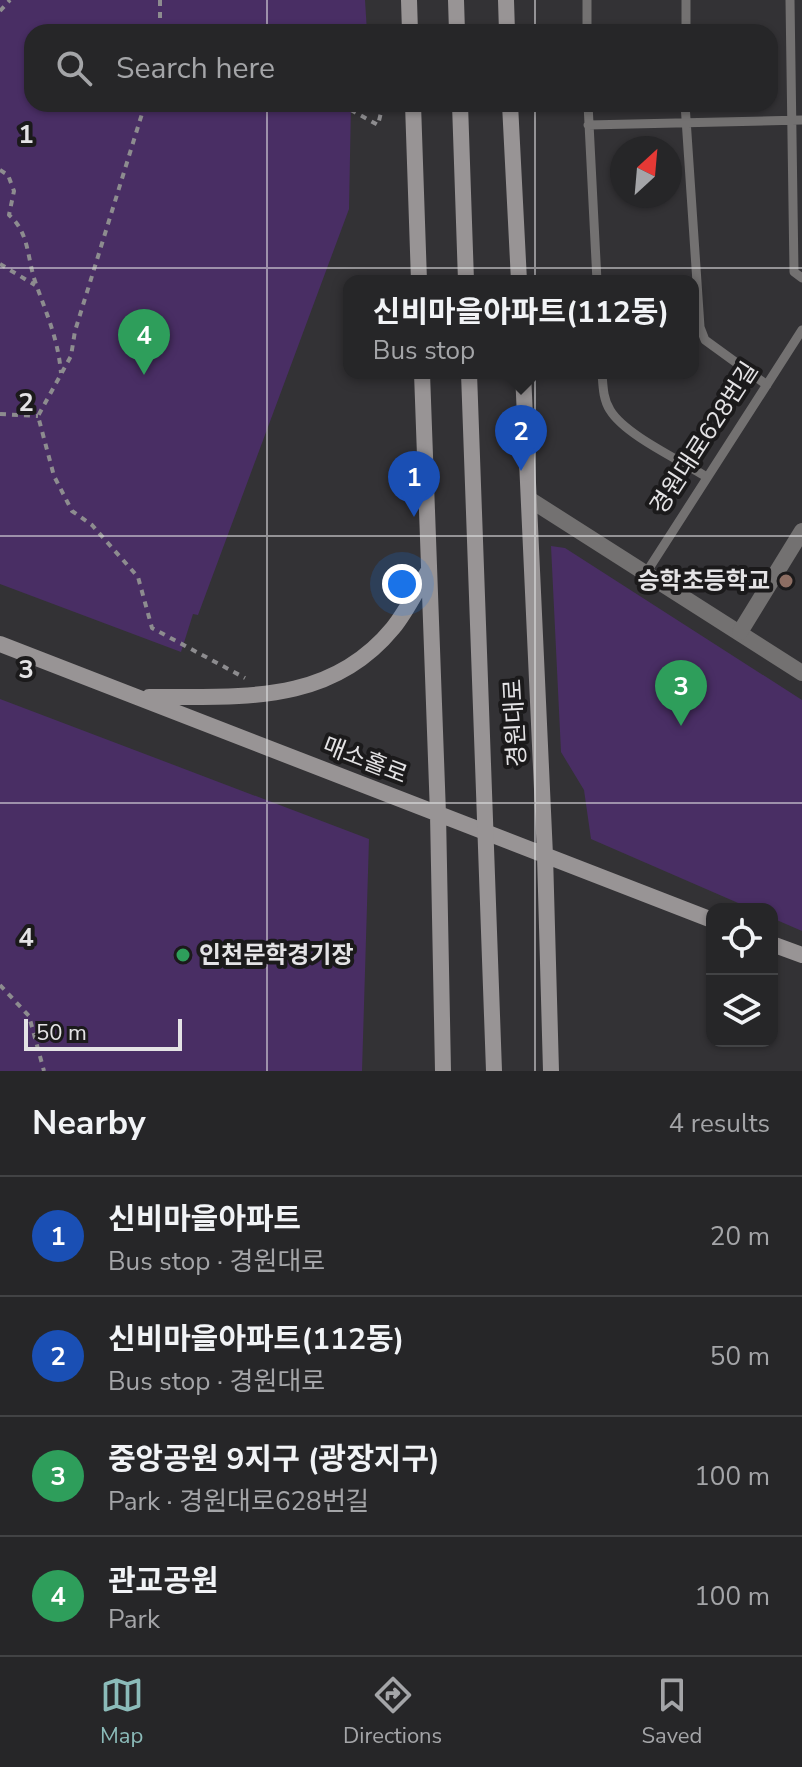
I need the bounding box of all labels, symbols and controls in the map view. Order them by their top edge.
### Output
search box [24,24,778,112]
icon: search [52,46,96,90]
text: Search here [116,48,275,89]
text: 1 [18,117,34,152]
north arrow [610,136,682,208]
popup [343,275,699,379]
text: 신비마을아파트(112동) [373,292,669,333]
pin: 4 [118,309,170,375]
text: Bus stop [373,333,475,368]
street label: 경원대로628번길 [643,356,765,520]
text: 2 [18,385,34,420]
pin: 2 [495,405,547,471]
pin: 1 [388,451,440,517]
your location [382,564,422,604]
place label: 승학초등학교 [638,565,770,597]
marker: 승학초등학교 [777,572,795,590]
text: 3 [18,652,34,687]
pin: 3 [655,660,707,726]
street label: 경원대로 [497,678,533,768]
street label: 매소홀로 [318,729,412,791]
map controls [706,903,778,1047]
button: locate [706,903,778,975]
text: 4 [18,920,34,955]
place label: 인천문학경기장 [199,939,354,971]
marker: 인천문학경기장 [174,946,192,964]
button: layers [706,975,778,1047]
scale bar [24,1015,182,1051]
text: 50 m [36,1018,87,1048]
text: Nearby [32,1100,146,1146]
text: 4 results [669,1106,770,1141]
text: 신비마을아파트 [108,1199,301,1240]
text: 1 [50,1219,66,1254]
text: 20 m [710,1219,770,1254]
text: Bus stop · 경원대로 [108,1244,325,1279]
text: 신비마을아파트(112동) [108,1319,404,1360]
text: 2 [50,1339,66,1374]
text: 50 m [710,1339,770,1374]
text: Bus stop · 경원대로 [108,1364,325,1399]
text: 중앙공원 9지구 (광장지구) [108,1439,440,1480]
text: 3 [50,1459,66,1494]
text: 100 m [694,1459,770,1494]
text: Park · 경원대로628번길 [108,1484,370,1519]
text: 관교공원 [108,1561,218,1602]
text: 4 [50,1579,66,1614]
text: 100 m [694,1579,770,1614]
text: Park [108,1602,160,1637]
tab: Map [100,1673,144,1751]
tab: Directions [343,1673,442,1751]
tab: Saved [642,1673,702,1751]

